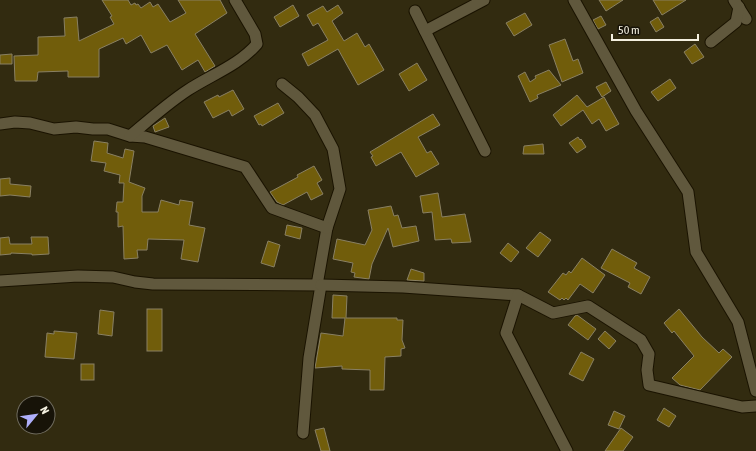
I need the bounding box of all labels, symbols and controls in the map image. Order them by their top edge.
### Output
scale bar [612,16,698,42]
text: 50 m [618,23,640,37]
north arrow [16,395,56,435]
text: N [38,404,52,416]

